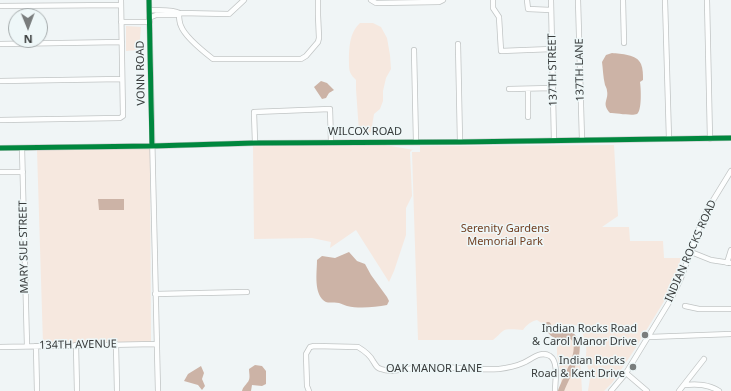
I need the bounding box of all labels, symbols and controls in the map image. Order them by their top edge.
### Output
north arrow [8,8,48,48]
text: N [24,32,33,47]
street label: 137TH STREET [546,33,560,107]
street label: 137TH LANE [573,38,587,102]
street label: VONN ROAD [134,40,148,106]
street label: WILCOX ROAD [328,125,402,139]
street label: INDIAN ROCKS ROAD [663,198,719,304]
street label: MARY SUE STREET [17,200,31,294]
park label: Serenity Gardens Memorial Park [461,222,549,248]
place label: Indian Rocks Road & Carol Manor Drive [532,322,637,348]
marker: Indian Rocks Road & Carol Manor Drive [640,330,650,340]
street label: 134TH AVENUE [39,338,117,352]
place label: Indian Rocks Road & Kent Drive [531,354,625,380]
street label: OAK MANOR LANE [386,362,482,376]
marker: Indian Rocks Road & Kent Drive [628,362,638,372]

